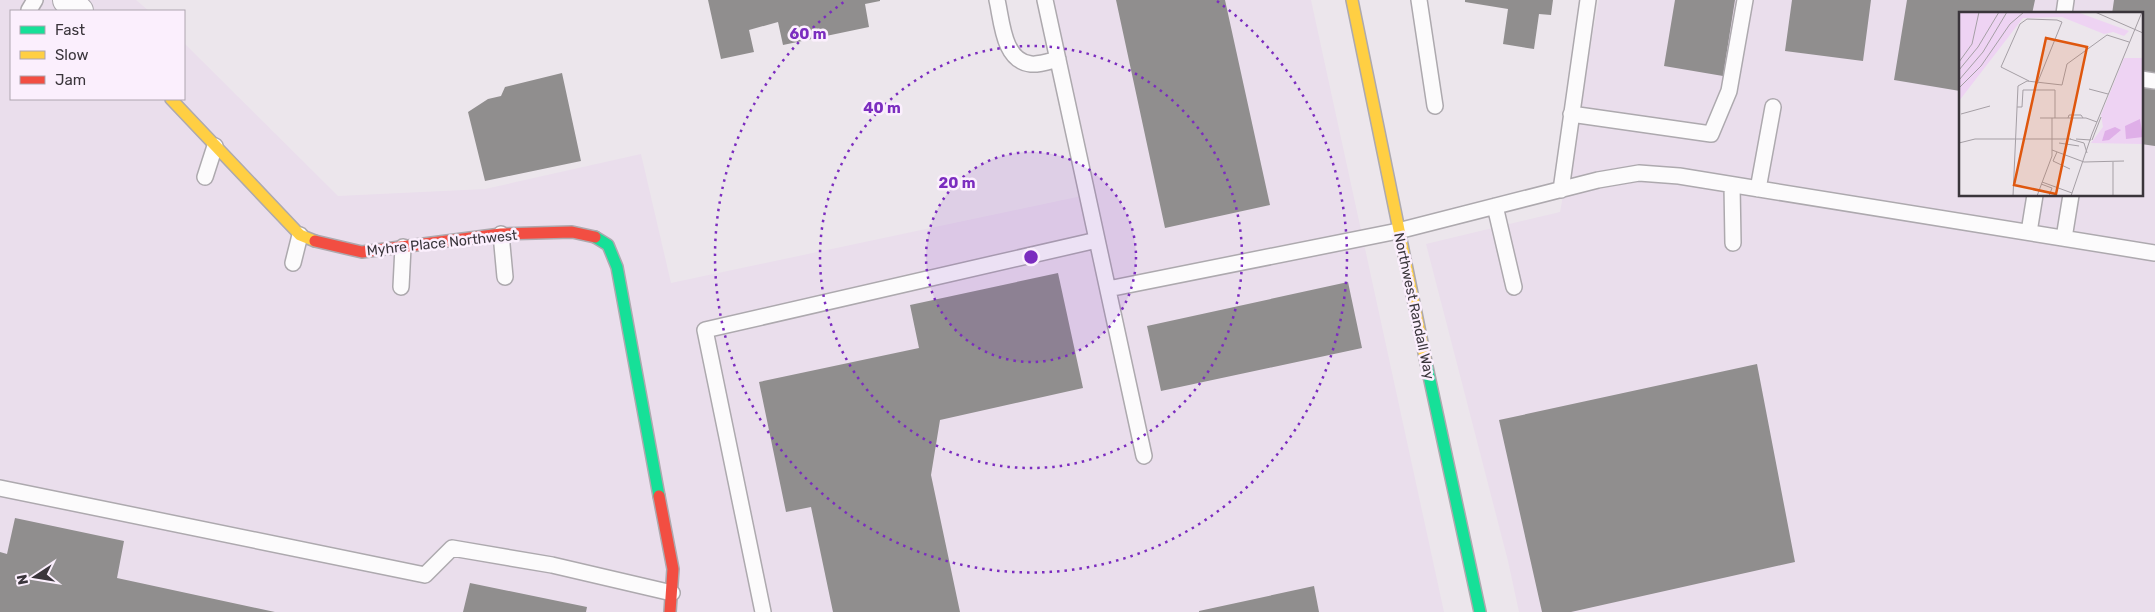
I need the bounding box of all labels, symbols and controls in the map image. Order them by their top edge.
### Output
legend [10,10,185,100]
inset map [1959,12,2142,196]
text: Fast [55,21,85,39]
text: 60 m [790,25,826,43]
text: Slow [55,46,88,64]
text: Jam [55,71,86,89]
text: 40 m [863,99,901,117]
text: 20 m [939,174,975,192]
street label: Myhre Place Northwest [366,227,519,259]
street label: Northwest Randall Way [1390,231,1438,381]
centre of rings [1022,248,1040,266]
north arrow [10,552,60,602]
text: N [13,573,32,586]

